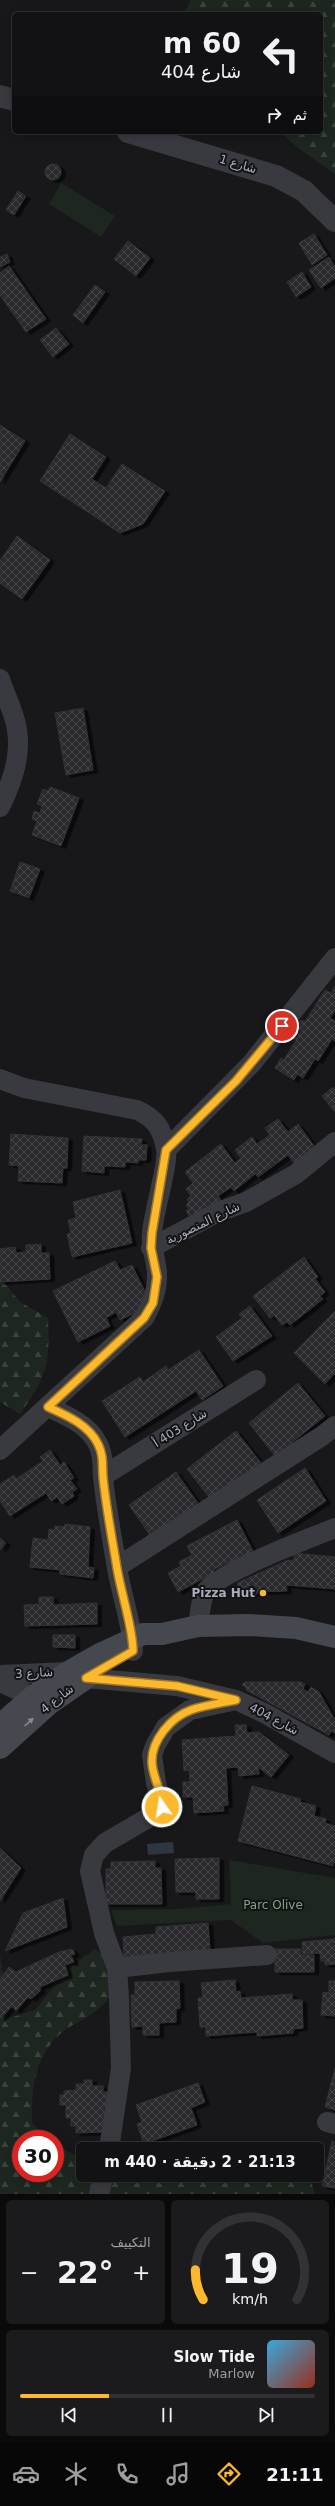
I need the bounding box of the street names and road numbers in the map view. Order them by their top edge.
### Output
street label: شارع 1 [217,152,258,177]
street label: شارع المنصورية [164,1199,243,1248]
street label: شارع 403 أ [150,1405,210,1451]
street label: شارع 3 [15,1665,53,1682]
street label: شارع 4 [38,1682,77,1717]
street label: شارع 404 [247,1700,301,1739]

